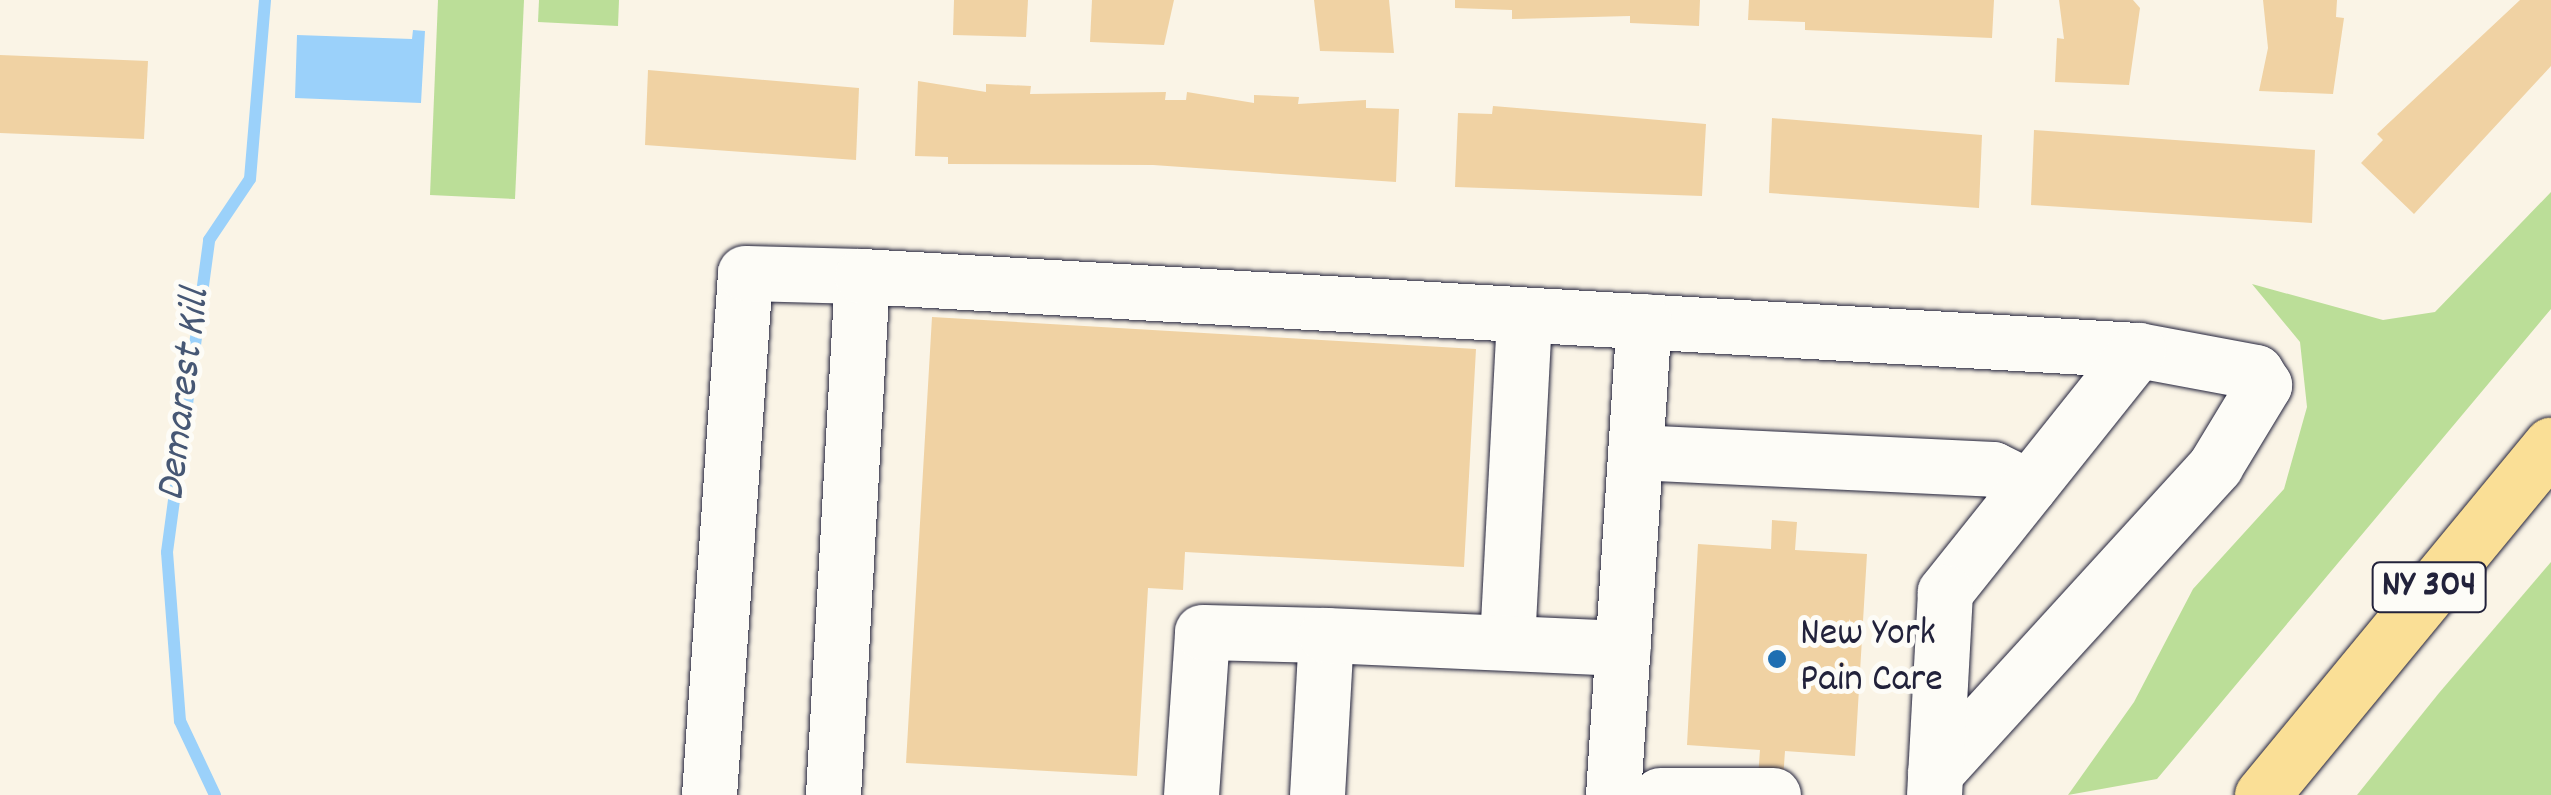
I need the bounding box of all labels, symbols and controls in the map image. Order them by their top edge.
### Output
water label: Demarest Kill [148,286,224,504]
road number: NY 304 [2372,554,2486,620]
place label: New York Pain Care [1800,612,1943,706]
marker: New York Pain Care [1764,646,1790,672]

